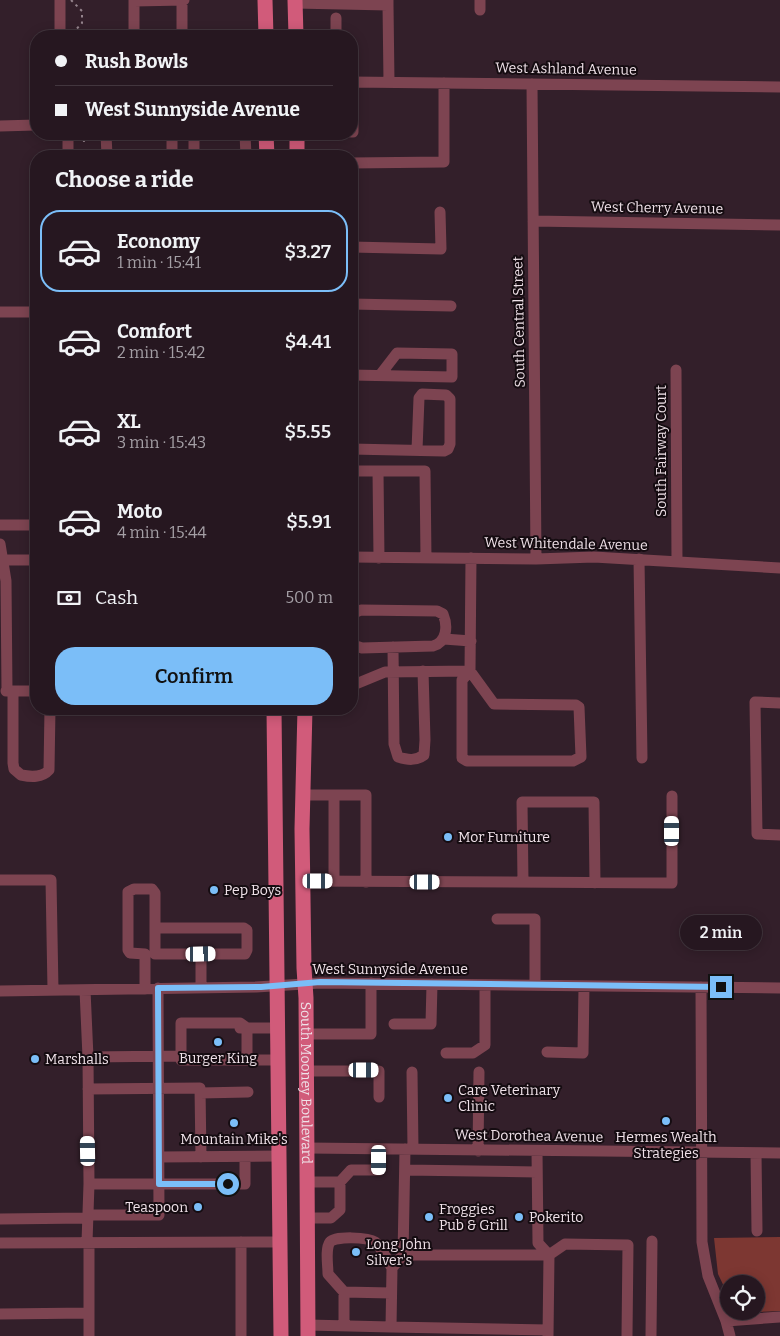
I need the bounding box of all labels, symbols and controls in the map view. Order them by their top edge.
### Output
text: Rush Bowls [85,50,188,73]
street label: West Ashland Avenue [495,59,637,79]
text: West Sunnyside Avenue [85,98,300,121]
text: Choose a ride [55,166,194,193]
street label: West Cherry Avenue [591,198,723,218]
icon: car [57,229,102,274]
text: Economy [117,230,200,253]
text: $3.27 [284,240,331,263]
text: 1 min · 15:41 [117,253,201,272]
street label: South Central Street [509,256,529,388]
icon: car [57,319,102,364]
text: Comfort [117,320,192,343]
text: $4.41 [285,330,331,353]
text: 2 min · 15:42 [117,343,205,362]
street label: South Fairway Court [653,385,670,517]
icon: car [57,409,102,454]
text: XL [117,410,141,433]
text: $5.55 [284,420,331,443]
text: 3 min · 15:43 [117,433,206,452]
icon: car [57,499,102,544]
text: Moto [117,500,163,523]
text: $5.91 [286,510,331,533]
text: 4 min · 15:44 [117,523,207,542]
street label: West Whitendale Avenue [484,534,648,554]
icon: cash [55,584,83,612]
text: Cash [95,586,138,609]
text: 500 m [285,588,333,607]
button: Confirm [55,647,333,705]
car [664,816,679,846]
place label: Mor Furniture [458,829,550,846]
marker: Mor Furniture [442,831,454,843]
car [303,874,333,889]
car [410,875,440,890]
place label: Pep Boys [224,882,281,899]
marker: Pep Boys [208,884,220,896]
callout: 2 min [680,914,762,950]
text: 2 min [700,923,742,942]
car [185,946,216,962]
street label: West Sunnyside Avenue [312,961,468,978]
route end [710,976,732,998]
street label: South Mooney Boulevard [298,1002,315,1164]
marker: Burger King [212,1036,224,1048]
place label: Burger King [179,1050,257,1067]
place label: Marshalls [45,1051,109,1068]
marker: Marshalls [29,1053,41,1065]
car [349,1063,379,1078]
place label: Care Veterinary Clinic [458,1082,561,1115]
marker: Care Veterinary Clinic [442,1092,454,1104]
marker: Hermes Wealth Strategies [660,1115,672,1127]
marker: Mountain Mike's [228,1117,240,1129]
street label: West Dorothea Avenue [455,1126,603,1146]
place label: Hermes Wealth Strategies [615,1129,717,1162]
place label: Mountain Mike's [180,1131,288,1148]
car [80,1136,95,1166]
car [371,1145,386,1175]
route start [217,1173,239,1195]
place label: Teaspoon [125,1199,188,1216]
marker: Teaspoon [192,1201,204,1213]
place label: Froggies Pub & Grill [439,1201,508,1234]
place label: Pokerito [529,1209,583,1226]
marker: Froggies Pub & Grill [423,1211,435,1223]
marker: Pokerito [513,1211,525,1223]
place label: Long John Silver's [366,1236,431,1269]
marker: Long John Silver's [350,1246,362,1258]
map controls [720,1275,765,1320]
button: locate [720,1275,765,1320]

